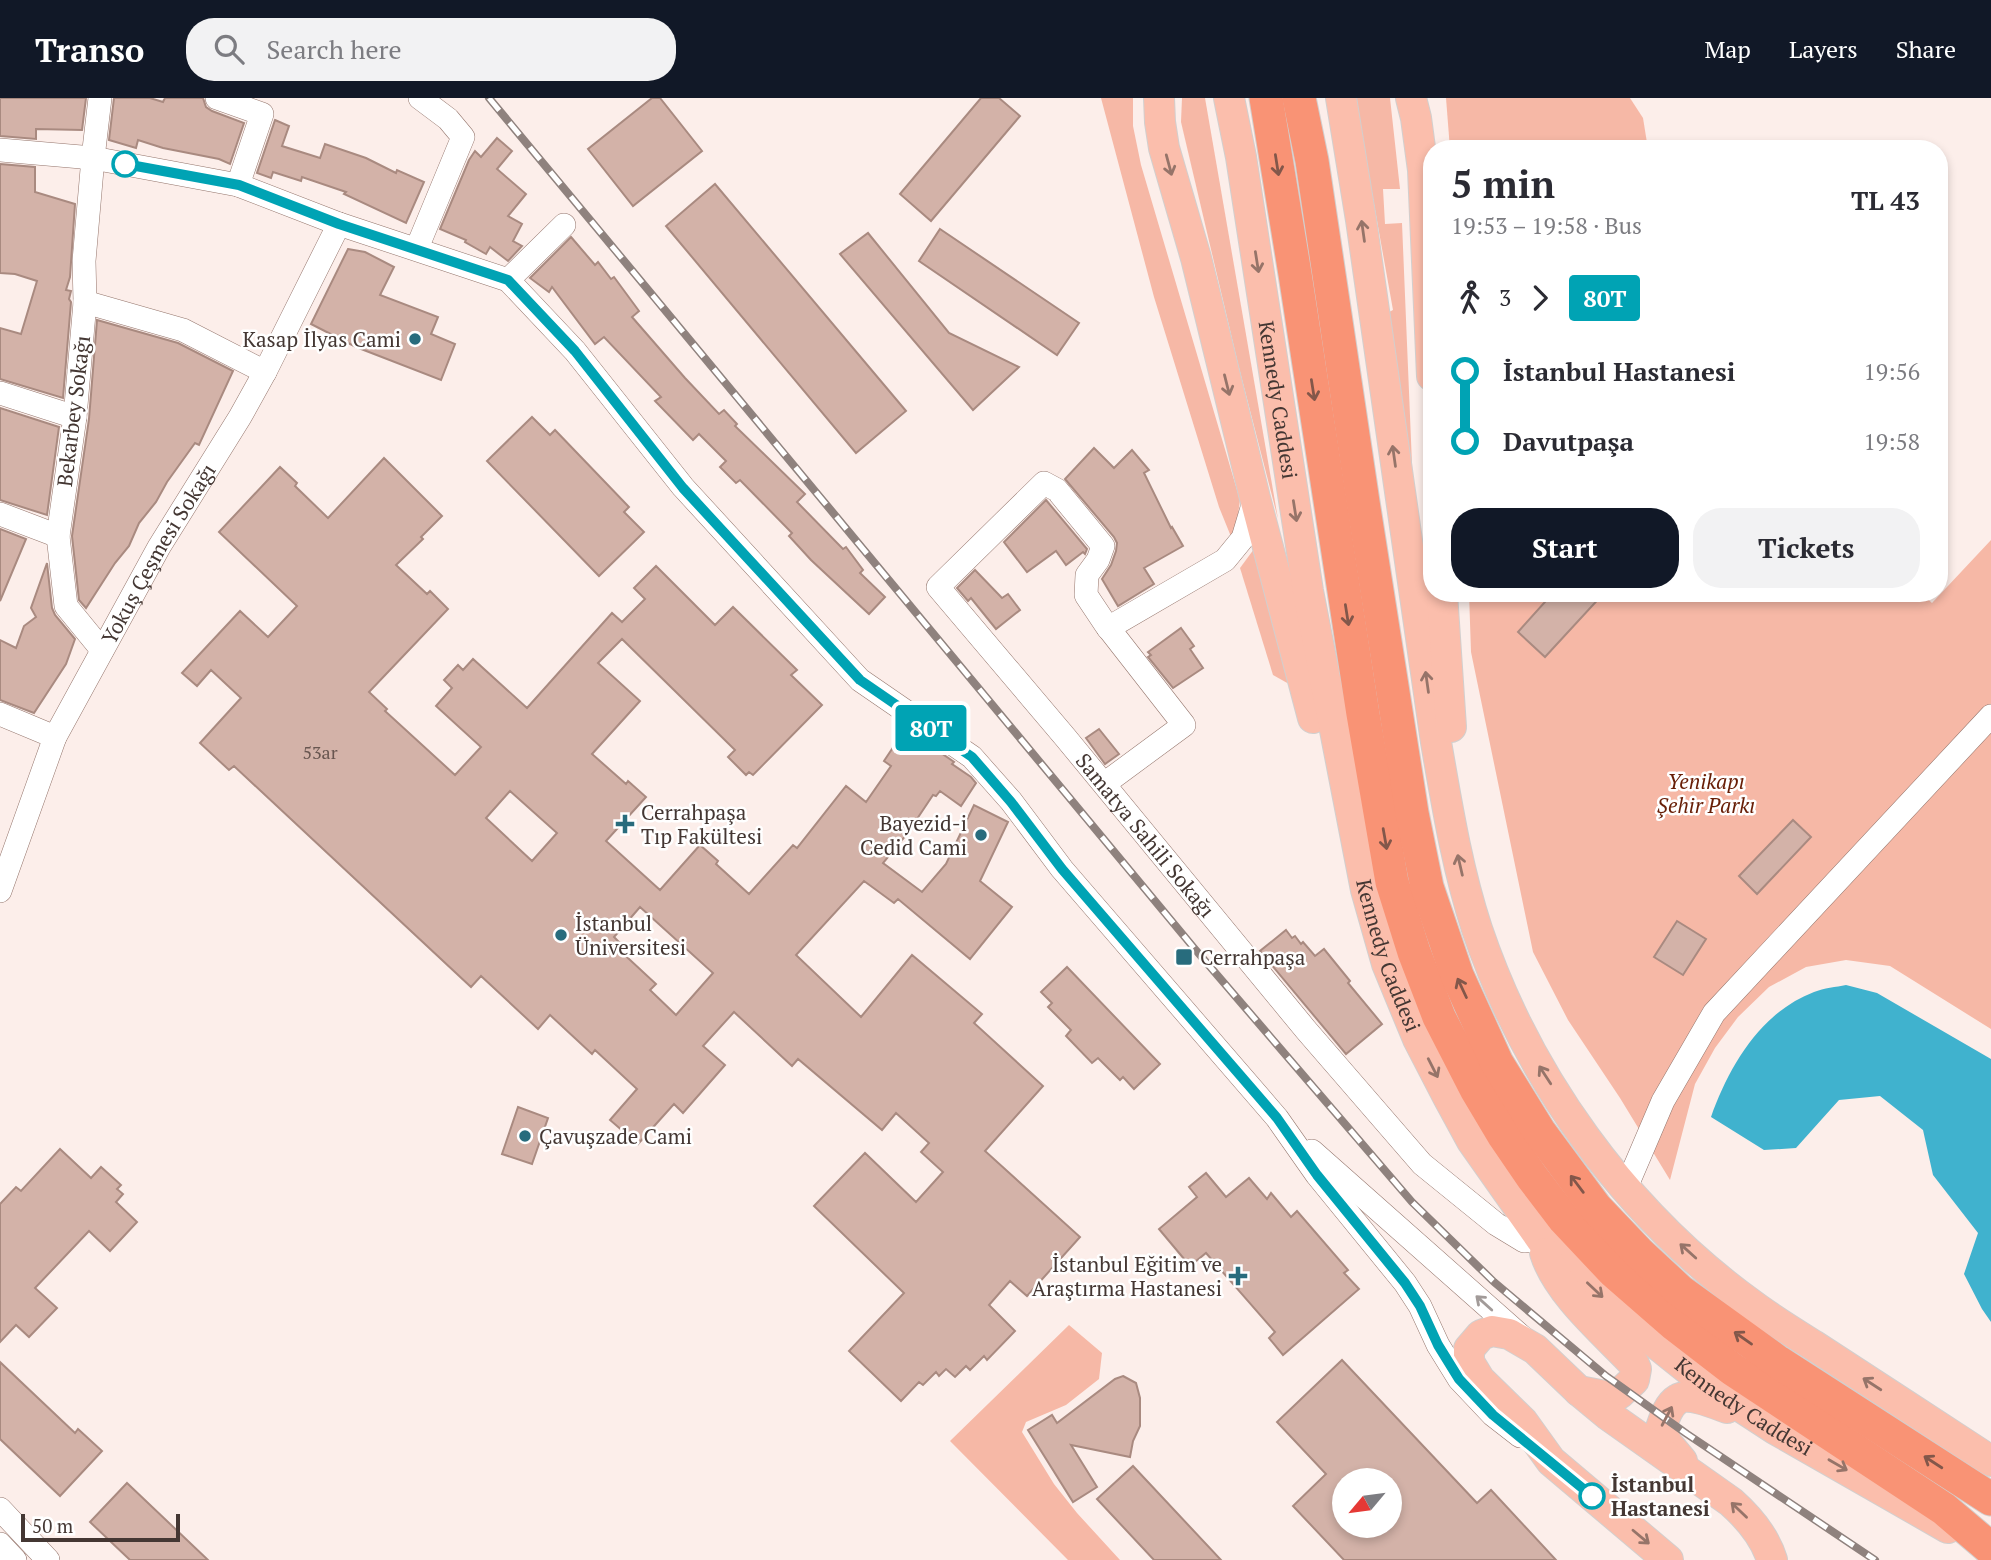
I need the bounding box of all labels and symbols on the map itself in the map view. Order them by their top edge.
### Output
unlabelled marker [112,151,138,177]
one-way arrow [1163,153,1176,176]
one-way arrow [1271,153,1284,176]
one-way arrow [1356,220,1369,243]
one-way arrow [1251,250,1264,273]
street label: Kennedy Caddesi [1252,319,1305,481]
place label: Kasap İlyas Cami [242,325,401,353]
marker: Kasap İlyas Cami [407,331,423,347]
street label: Bekarbey Sokağı [50,334,96,488]
one-way arrow [1221,373,1234,396]
one-way arrow [1307,378,1320,401]
one-way arrow [1388,446,1401,468]
street label: Yokuş Çeşmesi Sokağı [95,458,222,649]
one-way arrow [1289,499,1302,522]
one-way arrow [1341,603,1354,626]
one-way arrow [1420,671,1433,693]
line badge: 80T [891,705,971,751]
house number: 53ar [302,740,338,764]
street label: Samatya Sahili Sokağı [1070,747,1221,923]
park label: Yenikapı Şehir Parkı [1657,767,1755,819]
place label: Cerrahpaşa Tıp Fakültesi [641,798,762,850]
place label: Bayezid-i Cedid Cami [860,809,967,861]
marker: Cerrahpaşa Tıp Fakültesi [615,814,635,834]
marker: Bayezid-i Cedid Cami [973,827,989,843]
one-way arrow [1379,827,1392,850]
one-way arrow [1452,854,1466,877]
street label: Kennedy Caddesi [1350,877,1427,1036]
place label: İstanbul Üniversitesi [575,909,686,961]
marker: İstanbul Üniversitesi [553,927,569,943]
place label: Cerrahpaşa [1200,943,1306,971]
marker: Cerrahpaşa [1174,947,1194,967]
one-way arrow [1455,978,1469,999]
one-way arrow [1427,1057,1440,1078]
one-way arrow [1537,1066,1551,1086]
place label: Çavuşzade Cami [539,1122,692,1150]
marker: Çavuşzade Cami [517,1128,533,1144]
one-way arrow [1570,1175,1585,1193]
one-way arrow [1679,1243,1697,1259]
place label: İstanbul Eğitim ve Araştırma Hastanesi [1032,1250,1222,1302]
marker: İstanbul Eğitim ve Araştırma Hastanesi [1228,1266,1248,1286]
one-way arrow [1586,1281,1603,1298]
one-way arrow [1475,1295,1493,1311]
one-way arrow [1734,1331,1753,1345]
street label: Kennedy Caddesi [1669,1350,1818,1462]
one-way arrow [1863,1376,1882,1391]
one-way arrow [1660,1406,1674,1426]
one-way arrow [1924,1455,1944,1469]
one-way arrow [1828,1458,1848,1472]
north arrow [1332,1468,1402,1538]
place label: İstanbul Hastanesi [1611,1470,1710,1522]
marker: İstanbul Hastanesi [1579,1483,1605,1509]
one-way arrow [1731,1501,1748,1518]
scale bar [21,1511,180,1543]
one-way arrow [1631,1529,1649,1544]

